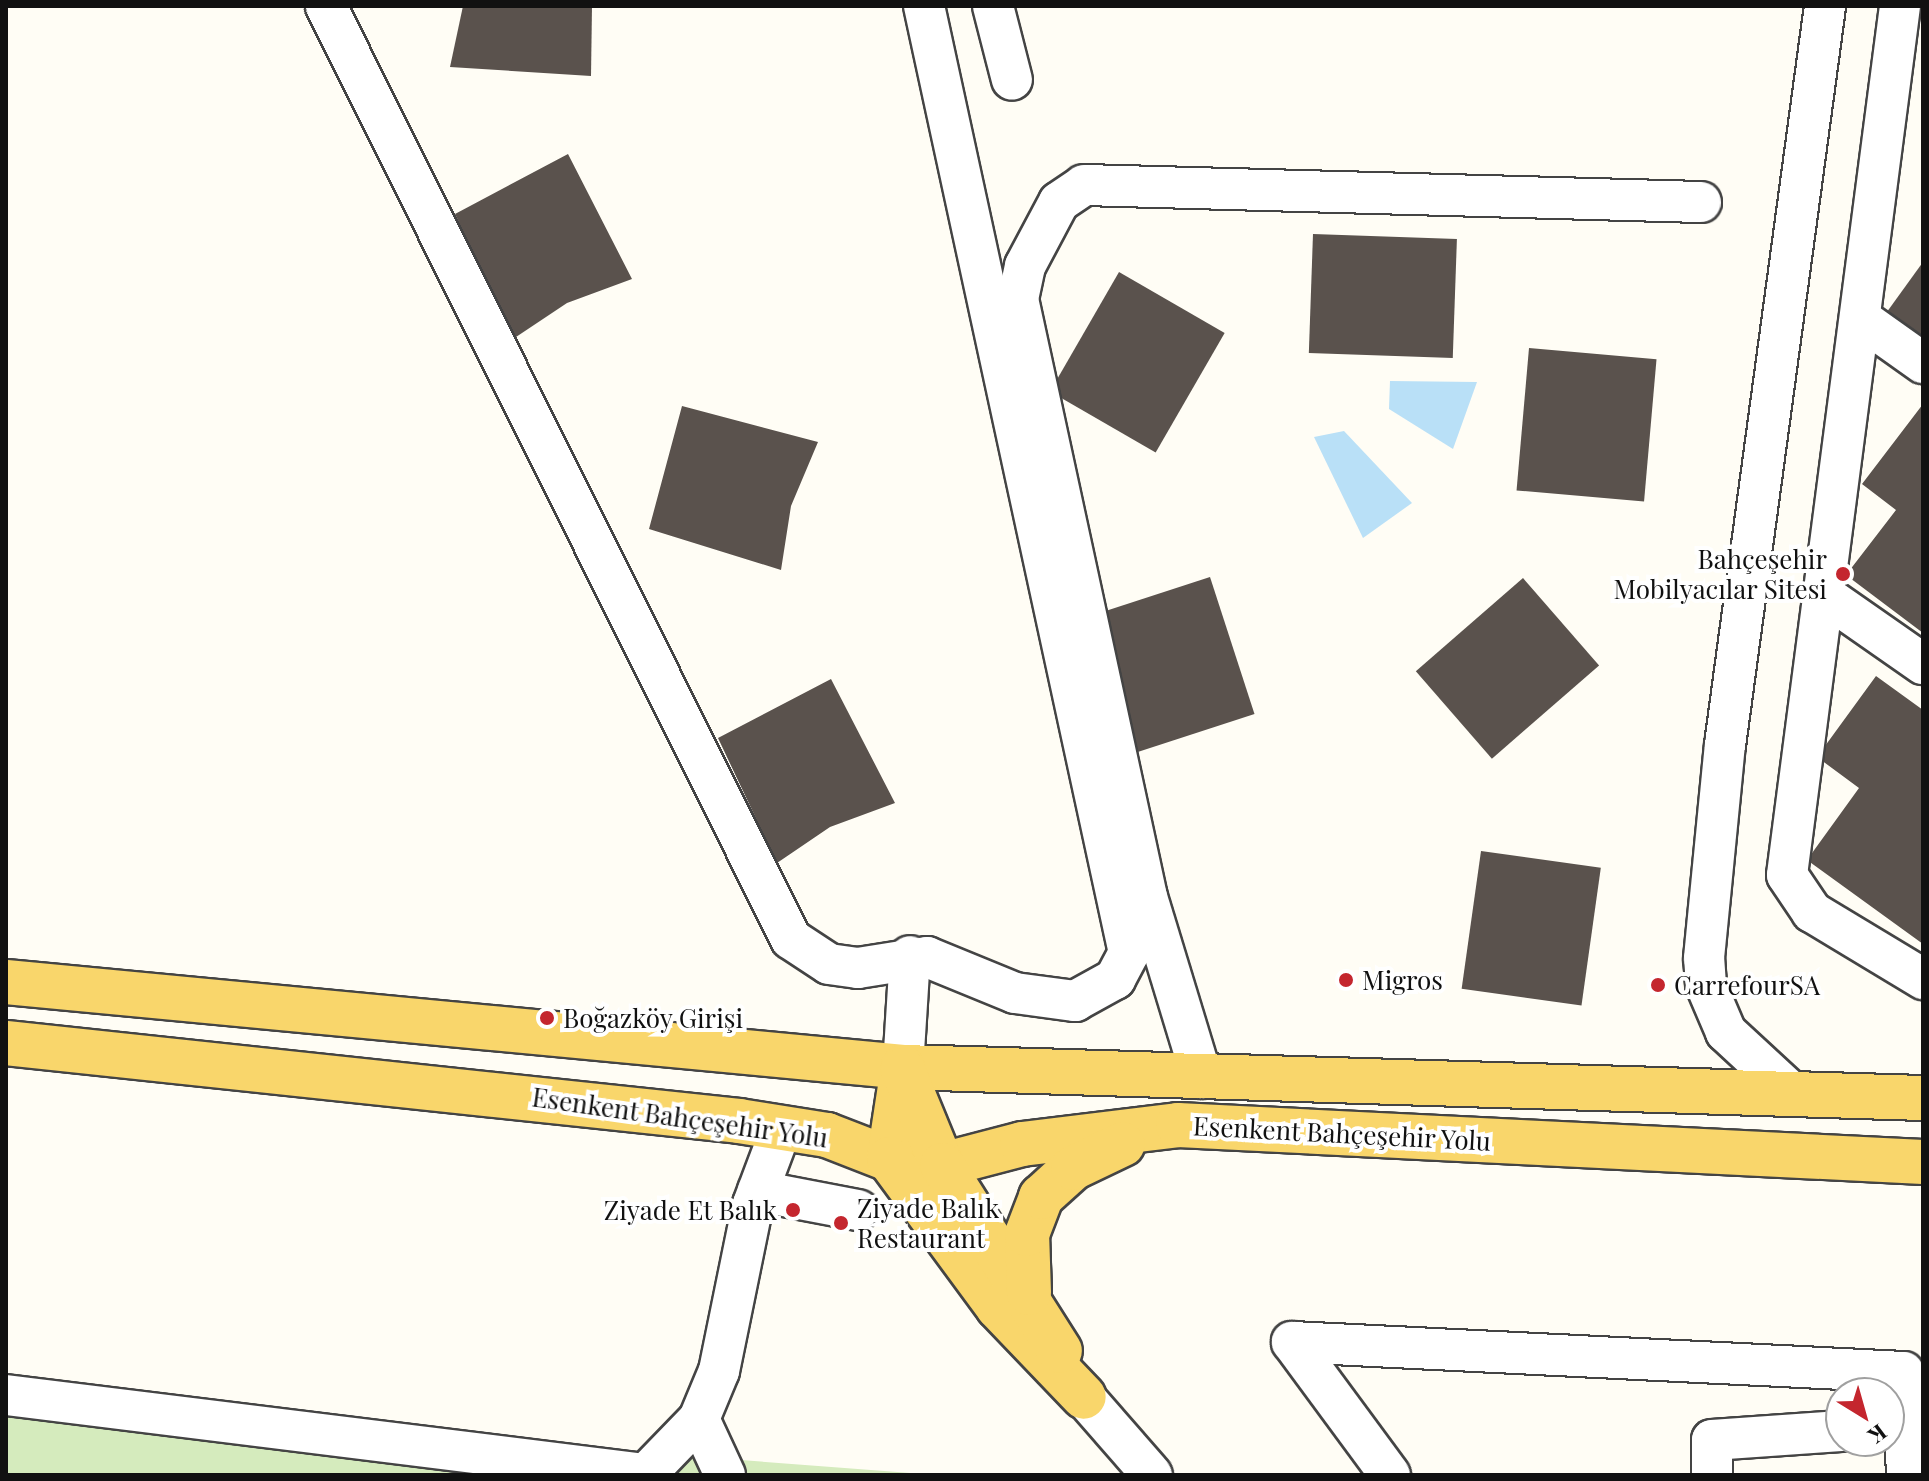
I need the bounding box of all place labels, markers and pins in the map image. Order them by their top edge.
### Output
place label: Bahçeşehir Mobilyacılar Sitesi [1613,543,1827,604]
marker: Bahçeşehir Mobilyacılar Sitesi [1834,565,1852,583]
place label: Migros [1362,964,1443,996]
place label: CarrefourSA [1674,969,1820,1001]
marker: Migros [1337,971,1355,989]
marker: CarrefourSA [1649,976,1667,994]
place label: Boğazköy Girişi [563,1002,744,1034]
marker: Boğazköy Girişi [538,1009,556,1027]
place label: Ziyade Balık Restaurant [857,1192,999,1254]
place label: Ziyade Et Balık [603,1194,777,1226]
marker: Ziyade Et Balık [784,1201,802,1219]
marker: Ziyade Balık Restaurant [832,1214,850,1232]

